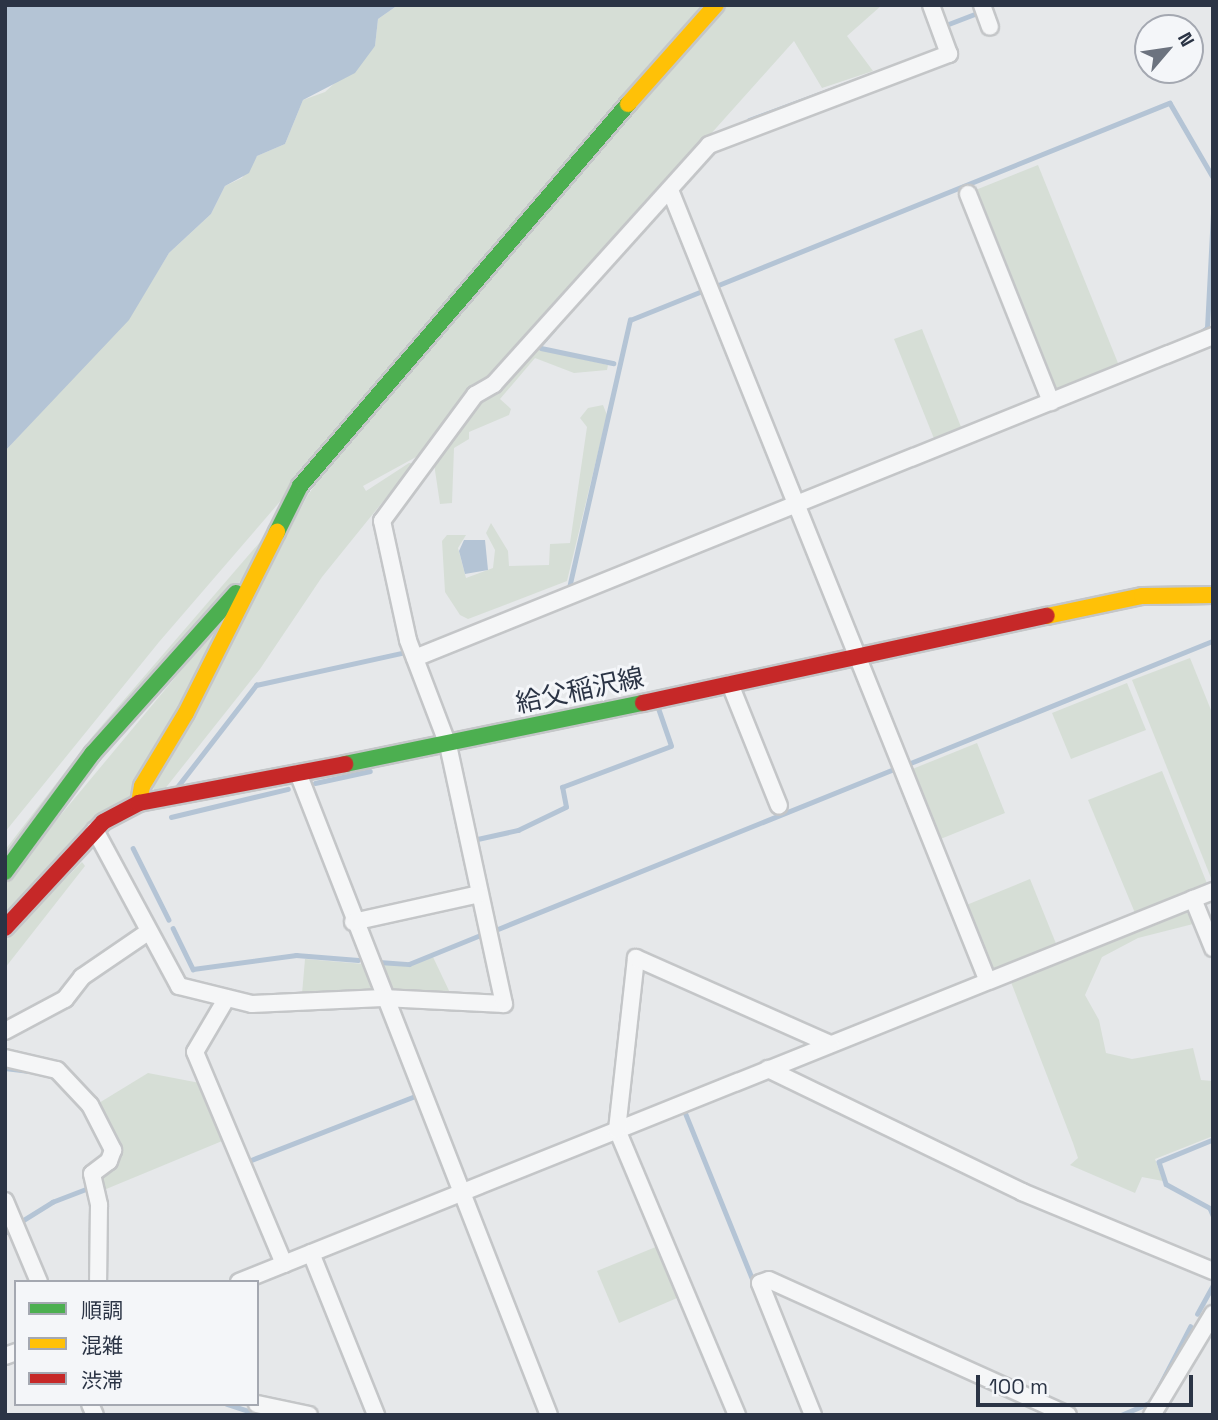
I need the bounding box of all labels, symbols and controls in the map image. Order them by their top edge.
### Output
north arrow [1134,14,1204,84]
text: N [1172,28,1200,51]
street label: 給父稲沢線 [513,662,647,720]
legend [14,1280,259,1406]
text: 順調 [81,1297,123,1324]
text: 混雑 [81,1332,123,1359]
scale bar [980,1360,1197,1404]
text: 渋滞 [81,1367,123,1394]
text: 100 m [989,1373,1048,1400]

